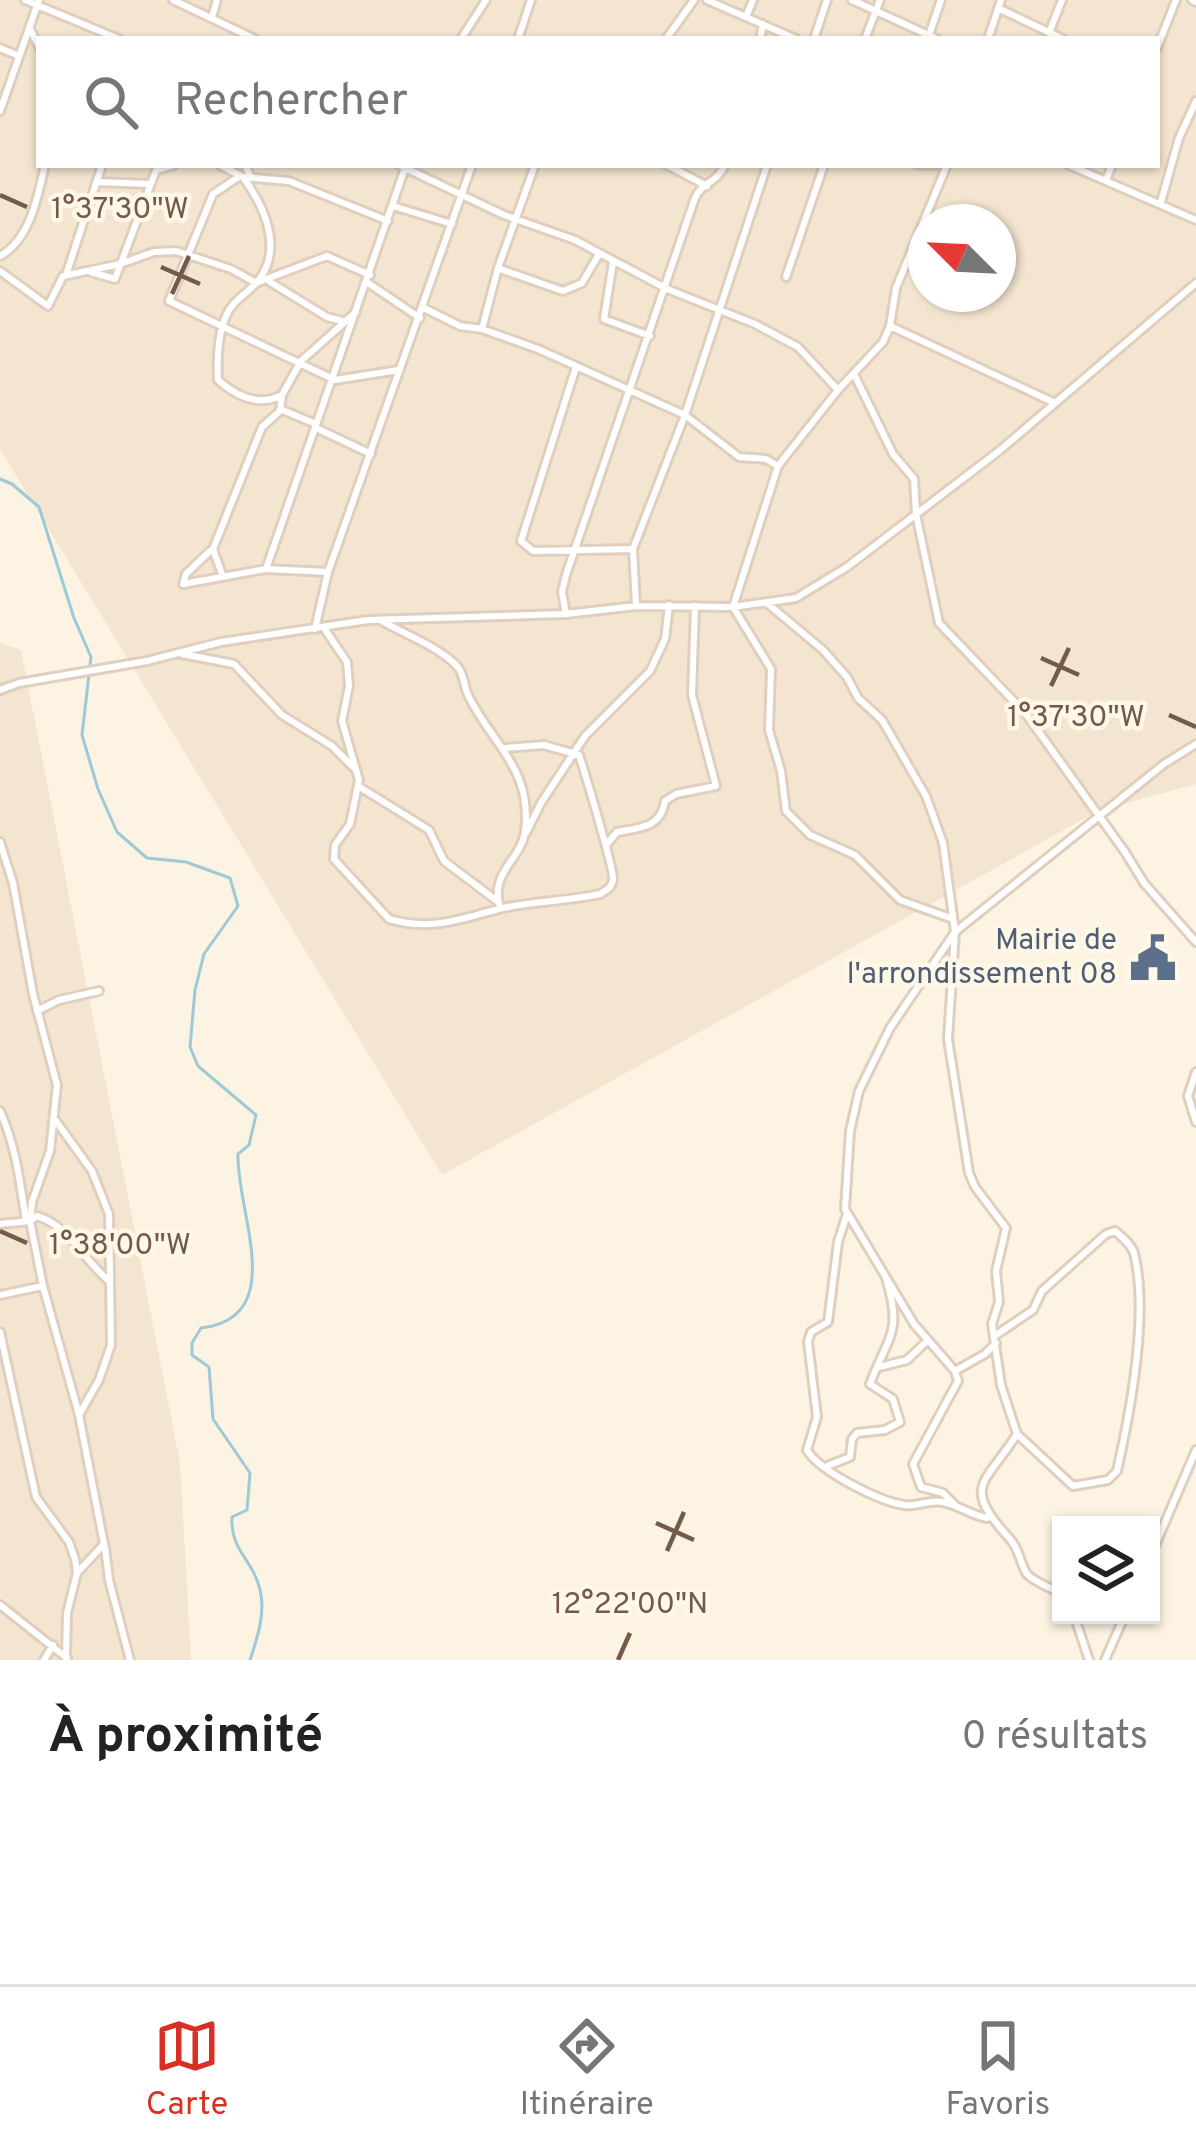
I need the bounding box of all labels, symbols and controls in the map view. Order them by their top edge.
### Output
search box [36,36,1160,168]
icon: search [78,69,144,135]
text: Rechercher [174,74,408,131]
text: 1°37'30"W [51,192,189,229]
north arrow [908,204,1016,312]
text: 1°37'30"W [1007,700,1145,737]
place label: Mairie de l'arrondissement 08 [847,923,1117,994]
public building icon: Mairie de l'arrondissement 08 [1128,933,1178,983]
text: 1°38'00"W [49,1228,191,1265]
map controls [1052,1516,1160,1624]
button: layers [1052,1516,1160,1624]
text: 12°22'00"N [552,1587,708,1624]
text: À proximité [48,1706,323,1771]
text: 0 résultats [962,1714,1148,1763]
tab: Carte [146,2013,228,2127]
tab: Itinéraire [520,2013,654,2127]
tab: Favoris [945,2013,1050,2127]

